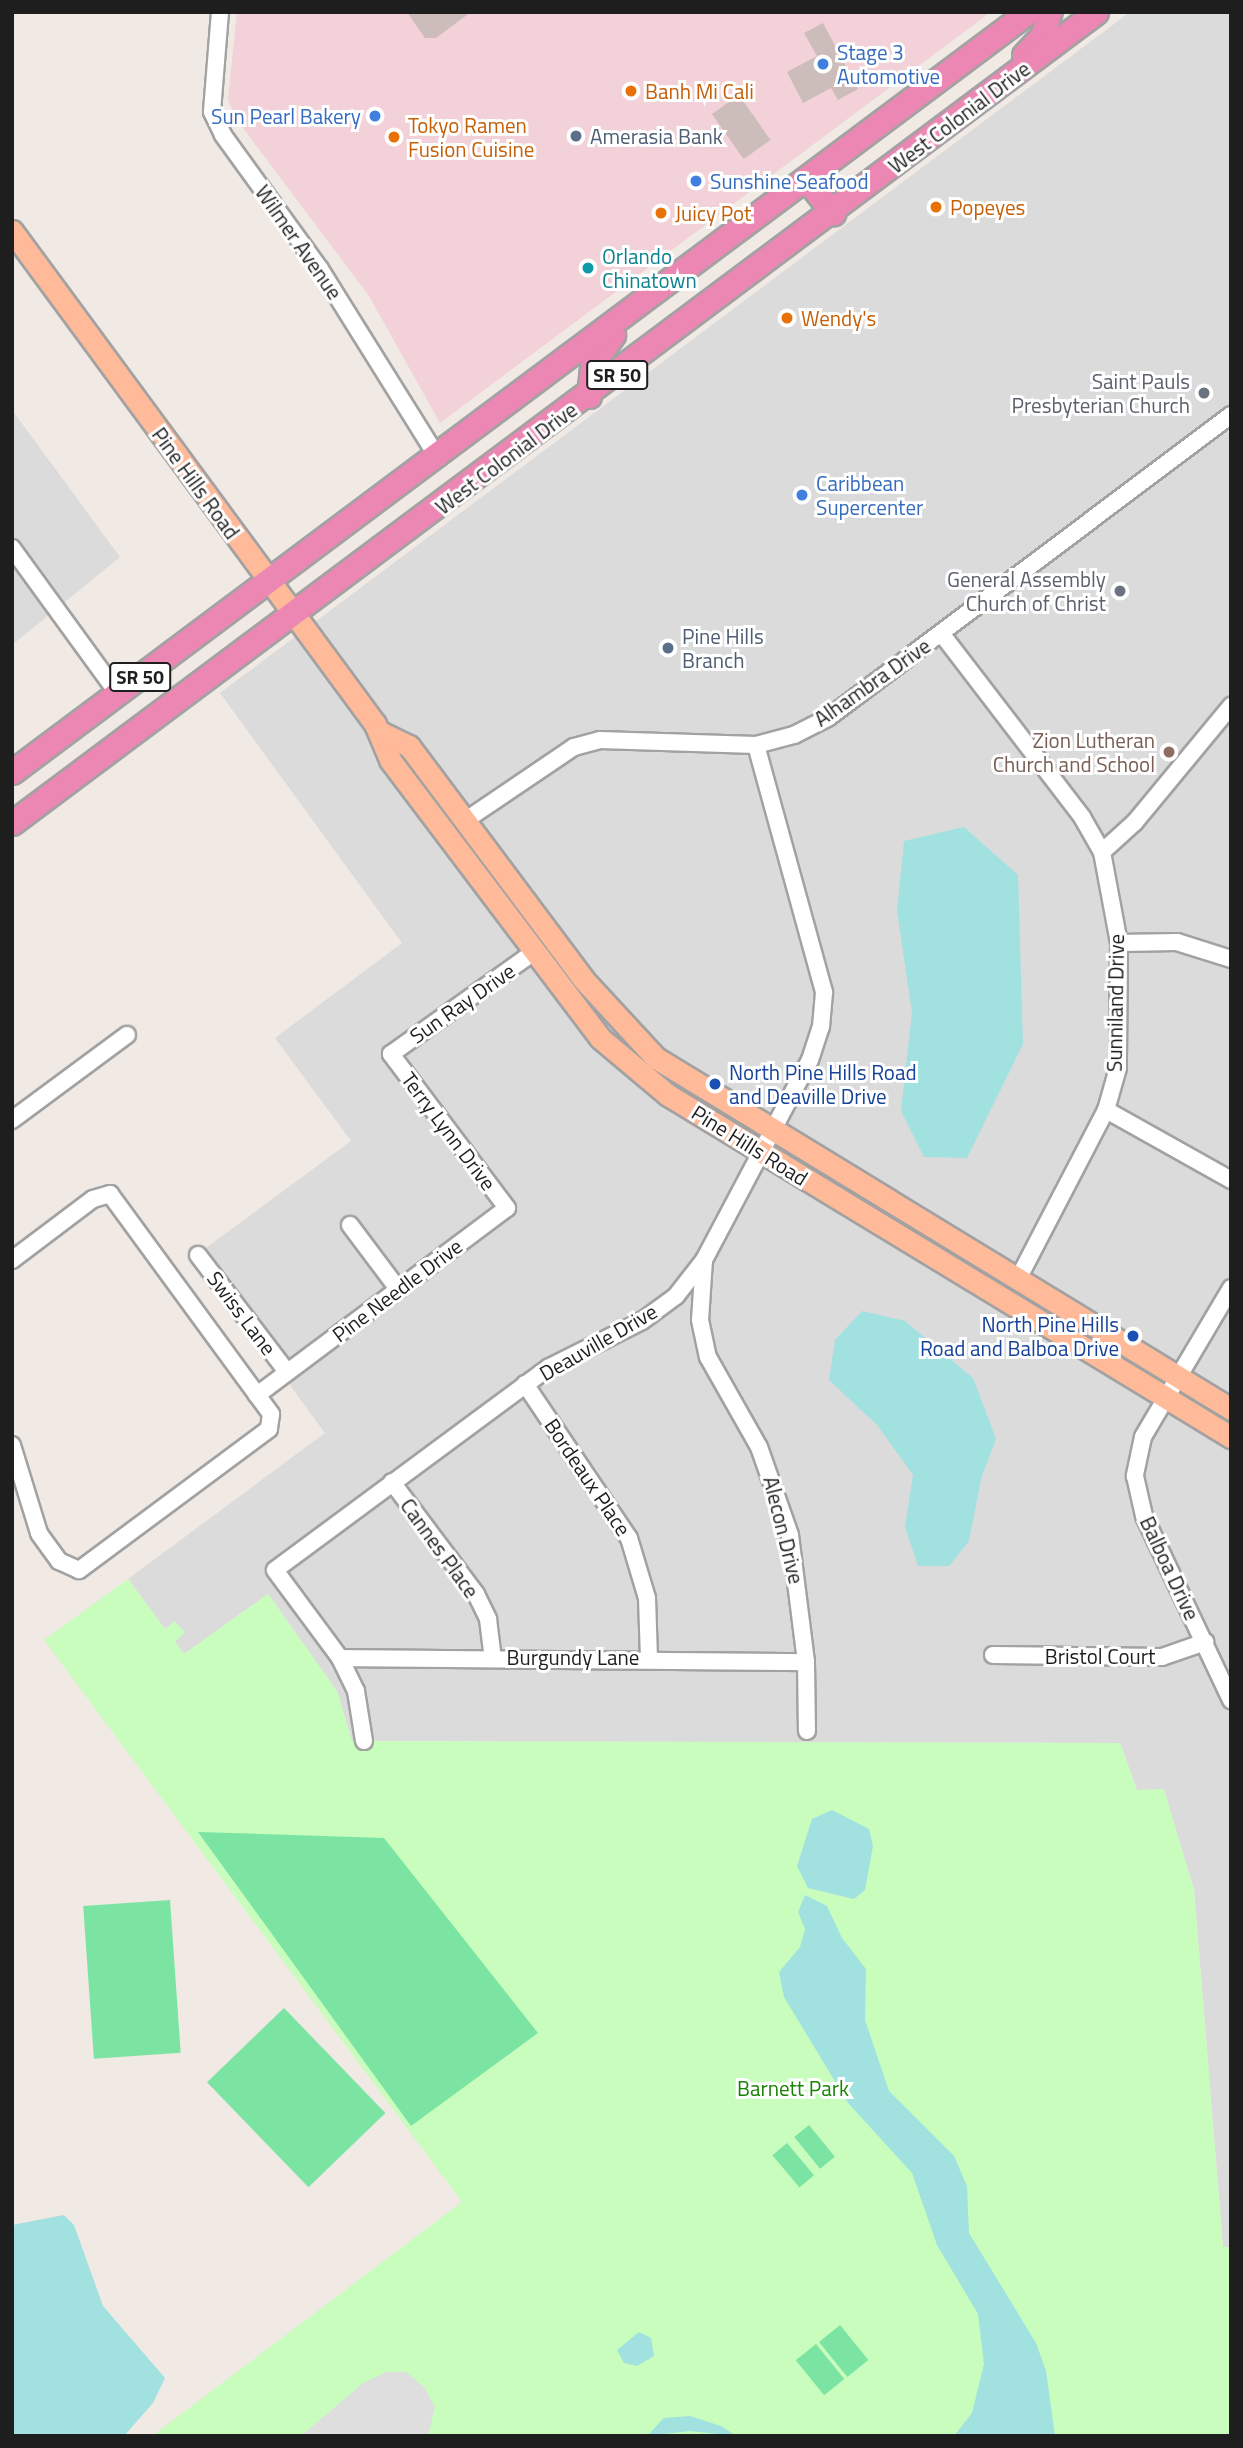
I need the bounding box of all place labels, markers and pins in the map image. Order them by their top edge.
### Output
place label: Stage 3 Automotive [837,39,940,89]
marker: Stage 3 Automotive [815,56,831,72]
place label: Banh Mi Cali [645,78,754,104]
marker: Banh Mi Cali [623,83,639,99]
place label: Sun Pearl Bakery [211,103,361,129]
marker: Sun Pearl Bakery [367,108,383,124]
place label: Tokyo Ramen Fusion Cuisine [408,112,534,162]
place label: Amerasia Bank [590,123,723,149]
marker: Amerasia Bank [568,128,584,144]
marker: Tokyo Ramen Fusion Cuisine [386,129,402,145]
place label: Sunshine Seafood [710,168,869,194]
marker: Sunshine Seafood [688,173,704,189]
place label: Popeyes [950,194,1025,220]
marker: Popeyes [928,199,944,215]
place label: Juicy Pot [675,200,751,226]
marker: Juicy Pot [653,205,669,221]
place label: Orlando Chinatown [602,243,697,293]
marker: Orlando Chinatown [580,260,596,276]
place label: Wendy's [801,305,876,331]
marker: Wendy's [779,310,795,326]
place label: Saint Pauls Presbyterian Church [1012,368,1190,418]
marker: Saint Pauls Presbyterian Church [1196,385,1212,401]
place label: Caribbean Supercenter [816,470,923,520]
marker: Caribbean Supercenter [794,487,810,503]
place label: General Assembly Church of Christ [947,566,1106,616]
marker: General Assembly Church of Christ [1112,583,1128,599]
place label: Pine Hills Branch [682,623,764,673]
marker: Pine Hills Branch [660,640,676,656]
place label: Zion Lutheran Church and School [993,727,1155,777]
marker: Zion Lutheran Church and School [1161,744,1177,760]
place label: North Pine Hills Road and Deaville Drive [729,1059,917,1109]
marker: North Pine Hills Road and Deaville Drive [707,1076,723,1092]
place label: North Pine Hills Road and Balboa Drive [920,1311,1119,1361]
marker: North Pine Hills Road and Balboa Drive [1125,1328,1141,1344]

